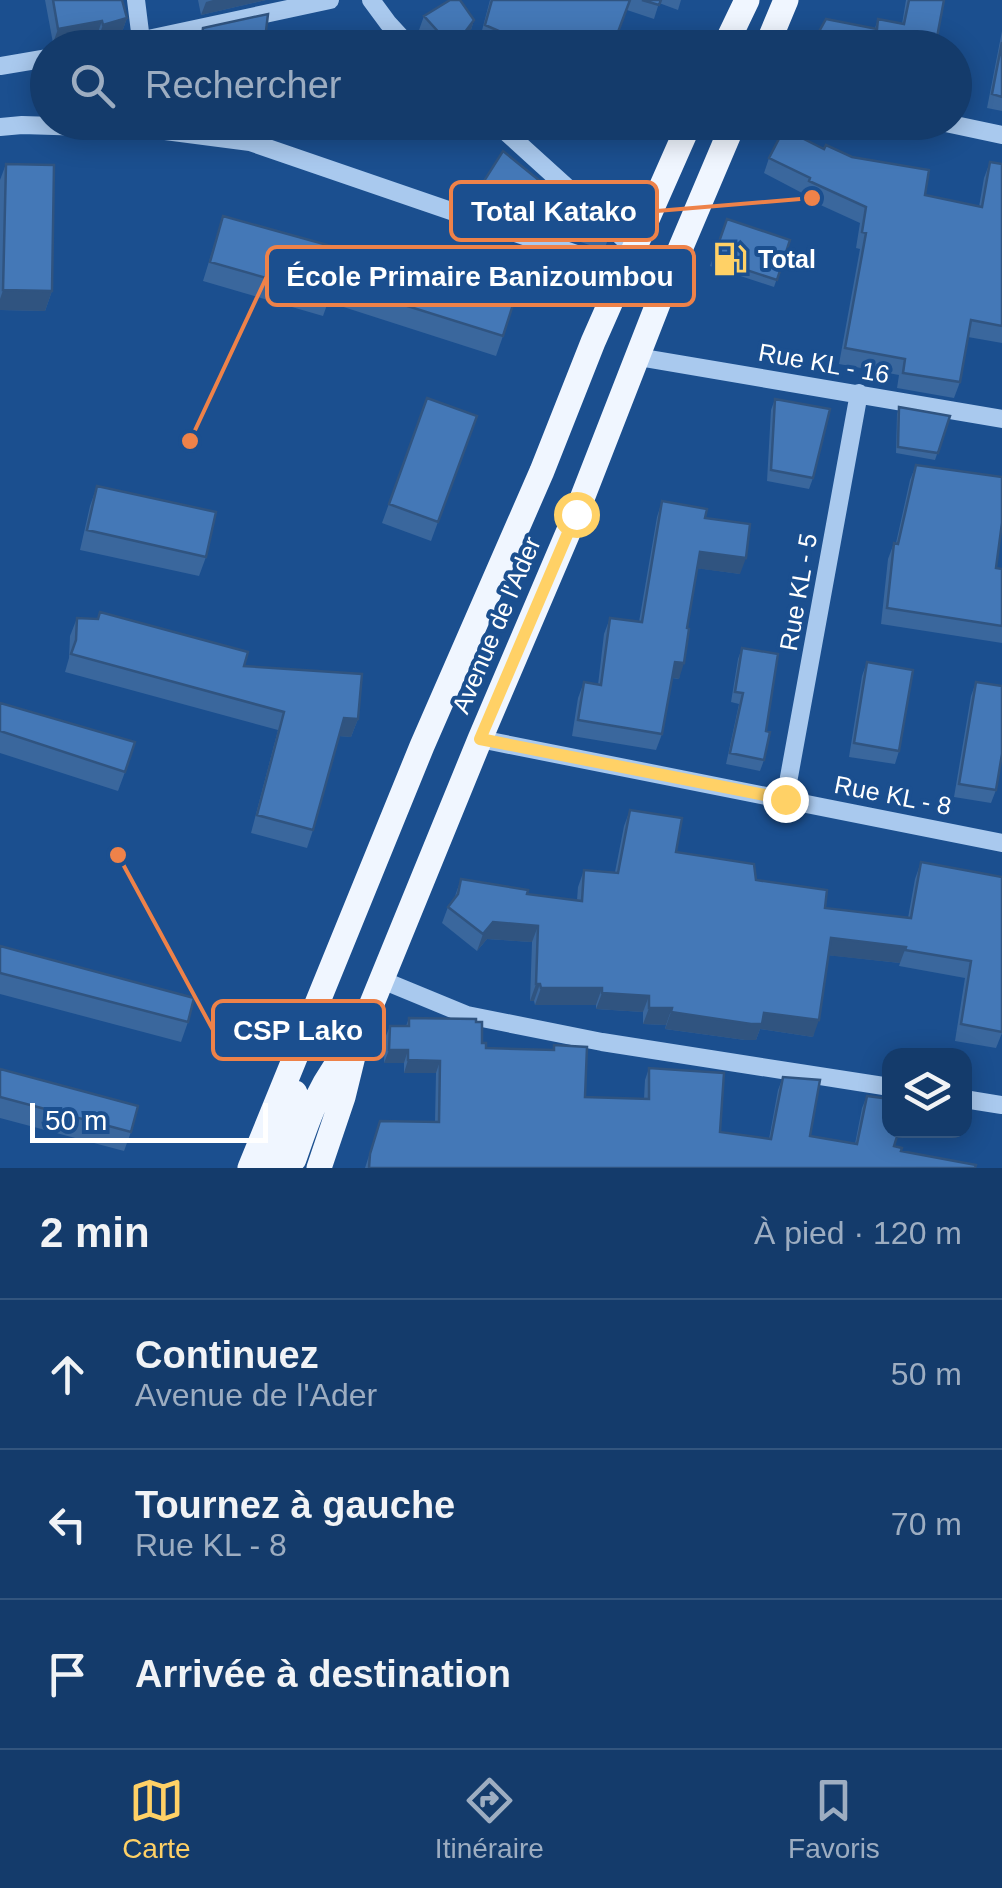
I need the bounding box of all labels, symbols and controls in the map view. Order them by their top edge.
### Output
search box [30,30,972,140]
icon: search [65,58,120,113]
text: Rechercher [145,64,341,106]
callout: Total Katako [451,182,657,240]
text: Total Katako [471,196,637,227]
fuel station icon: Total [711,240,749,278]
place label: Total [758,245,816,273]
callout: École Primaire Banizoumbou [267,247,694,305]
text: École Primaire Banizoumbou [286,261,674,292]
street label: Rue KL - 16 [756,338,892,388]
route start [554,492,600,538]
street label: Rue KL - 5 [774,531,822,653]
street label: Avenue de l'Ader [446,532,546,718]
street label: Rue KL - 8 [832,770,954,820]
route end [763,777,809,823]
callout: CSP Lako [213,1001,384,1059]
text: CSP Lako [233,1015,363,1046]
map controls [882,1048,972,1138]
button: layers [882,1048,972,1138]
scale bar [30,1098,268,1142]
text: 50 m [45,1105,107,1136]
text: 2 min [40,1209,150,1256]
text: À pied · 120 m [754,1215,962,1251]
text: Continuez [135,1334,319,1376]
icon: ahead [40,1347,95,1402]
text: 50 m [891,1356,962,1392]
text: Avenue de l'Ader [135,1377,377,1413]
text: Tournez à gauche [135,1484,455,1526]
icon: left [40,1497,95,1552]
text: 70 m [891,1506,962,1542]
text: Rue KL - 8 [135,1527,287,1563]
icon: arrive [40,1647,95,1702]
text: Arrivée à destination [135,1653,511,1695]
tab: Carte [122,1773,191,1865]
tab: Itinéraire [435,1773,544,1865]
tab: Favoris [788,1773,880,1865]

